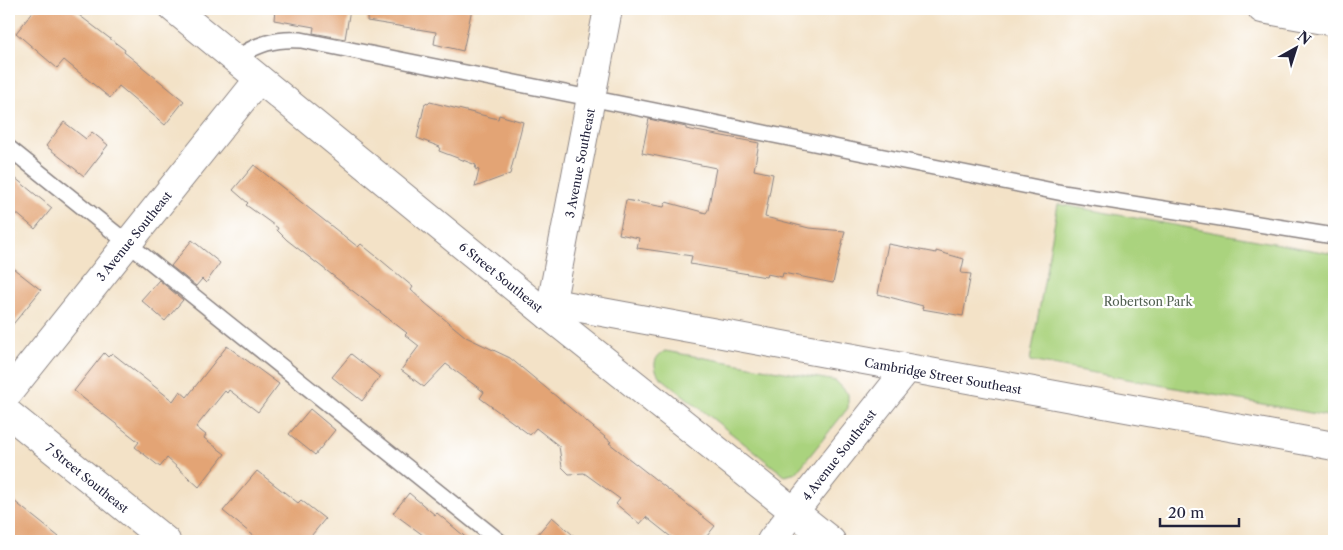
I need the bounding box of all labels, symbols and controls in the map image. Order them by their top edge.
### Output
north arrow [1270,22,1320,72]
text: N [1294,27,1315,49]
street label: 3 Avenue Southeast [562,106,598,219]
street label: 3 Avenue Southeast [93,187,175,284]
street label: 6 Street Southeast [456,239,547,316]
park label: Robertson Park [1104,294,1193,309]
street label: Cambridge Street Southeast [863,355,1024,397]
street label: 4 Avenue Southeast [799,406,880,504]
street label: 7 Street Southeast [42,440,132,517]
scale bar [1160,495,1239,527]
text: 20 m [1168,503,1204,522]

